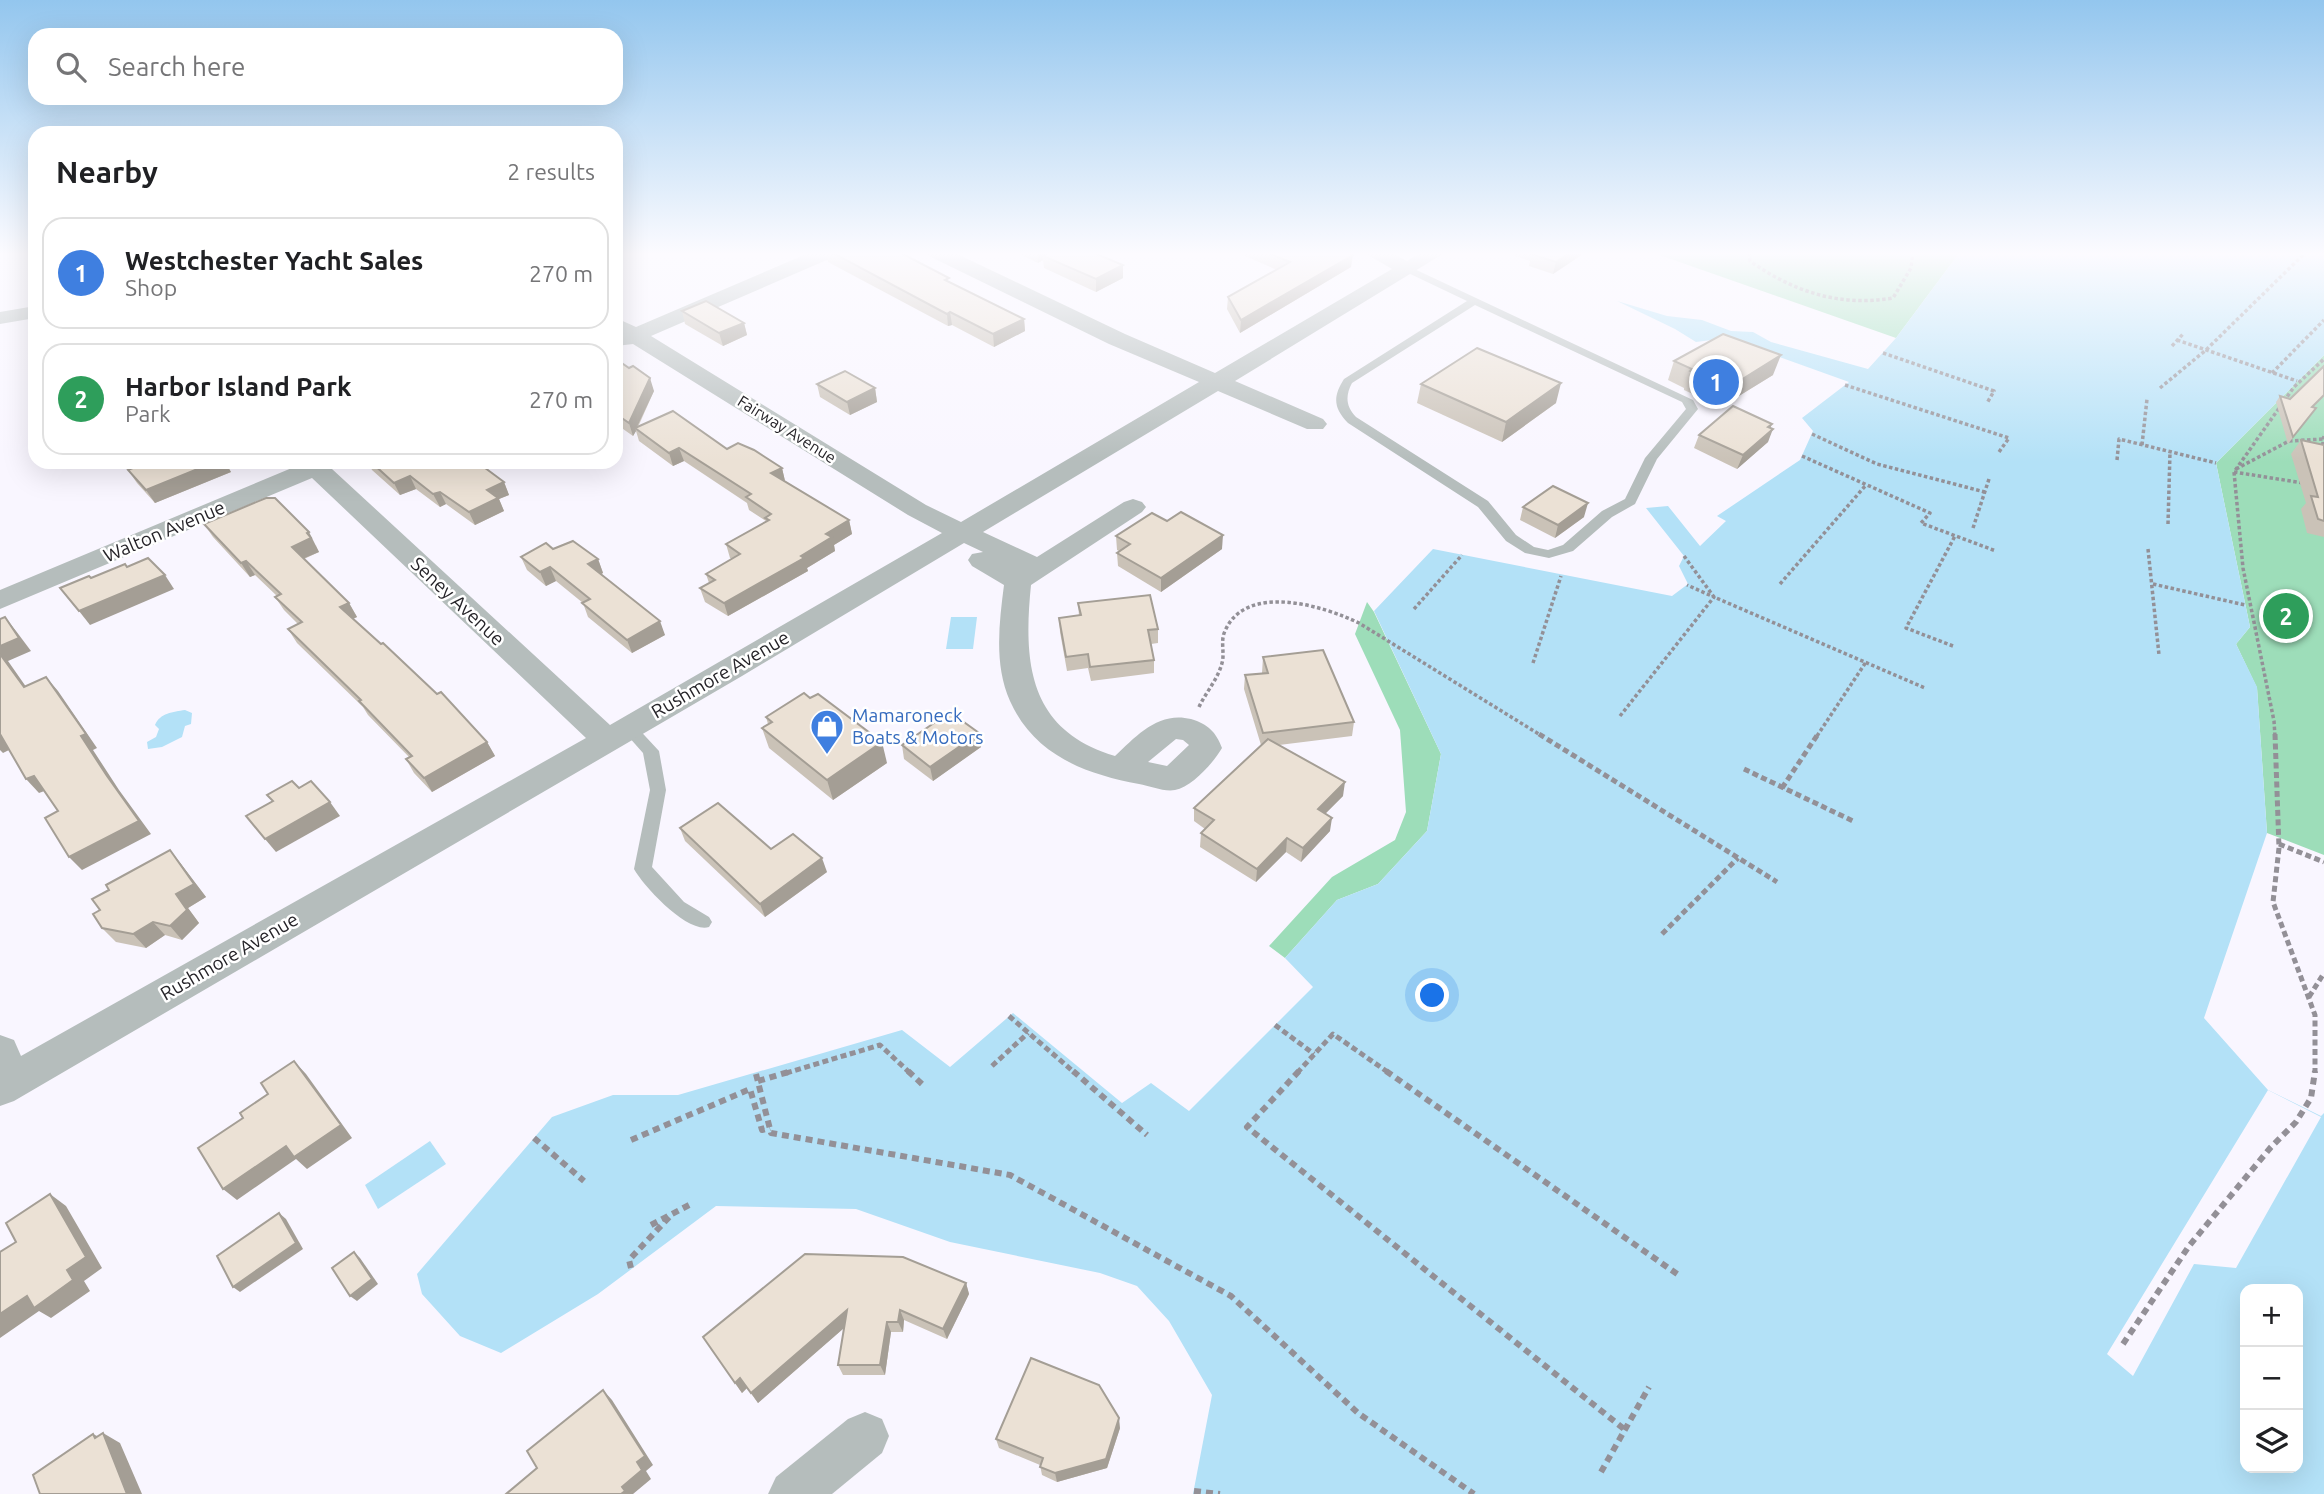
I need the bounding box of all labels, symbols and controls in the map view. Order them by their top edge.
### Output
search box [28,28,623,105]
icon: search [52,48,90,86]
text: Search here [108,52,245,81]
text: Nearby [56,155,158,189]
text: 2 results [507,159,595,184]
text: Westchester Yacht Sales [125,246,423,275]
text: 1 [75,261,87,286]
text: 270 m [529,261,593,286]
text: Shop [125,275,177,300]
pin: 1 [1693,356,1739,408]
text: Harbor Island Park [125,372,351,401]
text: 2 [75,387,87,412]
text: 270 m [529,387,593,412]
street label: Fairway Avenue [735,392,839,466]
text: Park [125,401,171,426]
street label: Walton Avenue [100,496,228,566]
street label: Seney Avenue [407,552,509,650]
pin: 2 [2263,590,2309,642]
street label: Rushmore Avenue [647,626,793,722]
place label: Mamaroneck Boats & Motors [852,704,983,748]
shop icon: Mamaroneck Boats & Motors [808,707,846,756]
street label: Rushmore Avenue [156,908,302,1004]
your location [1415,978,1449,1012]
map controls [2240,1284,2303,1473]
button: + [2240,1284,2303,1347]
button: − [2240,1347,2303,1410]
button: layers [2240,1410,2303,1473]

